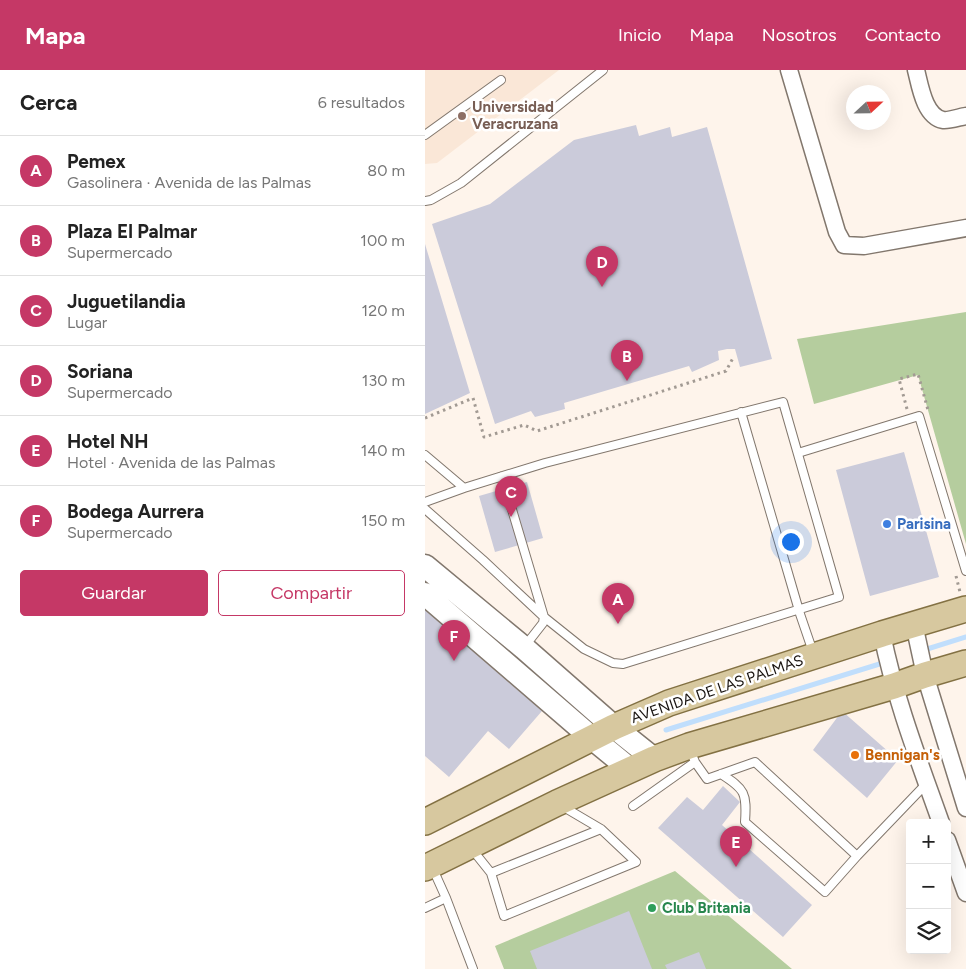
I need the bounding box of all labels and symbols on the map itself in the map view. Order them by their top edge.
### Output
north arrow [846,85,891,130]
place label: Universidad Veracruzana [472,98,558,133]
marker: Universidad Veracruzana [456,110,468,122]
pin: D [586,246,618,287]
pin: B [611,340,643,381]
pin: C [495,476,527,517]
place label: Parisina [897,515,951,533]
marker: Parisina [881,518,893,530]
your location [778,529,804,555]
pin: A [602,583,634,624]
pin: F [438,620,470,661]
street label: AVENIDA DE LAS PALMAS [628,651,806,727]
place label: Bennigan's [865,746,940,764]
marker: Bennigan's [849,749,861,761]
pin: E [720,826,752,867]
place label: Club Britania [662,899,751,917]
marker: Club Britania [646,902,658,914]

